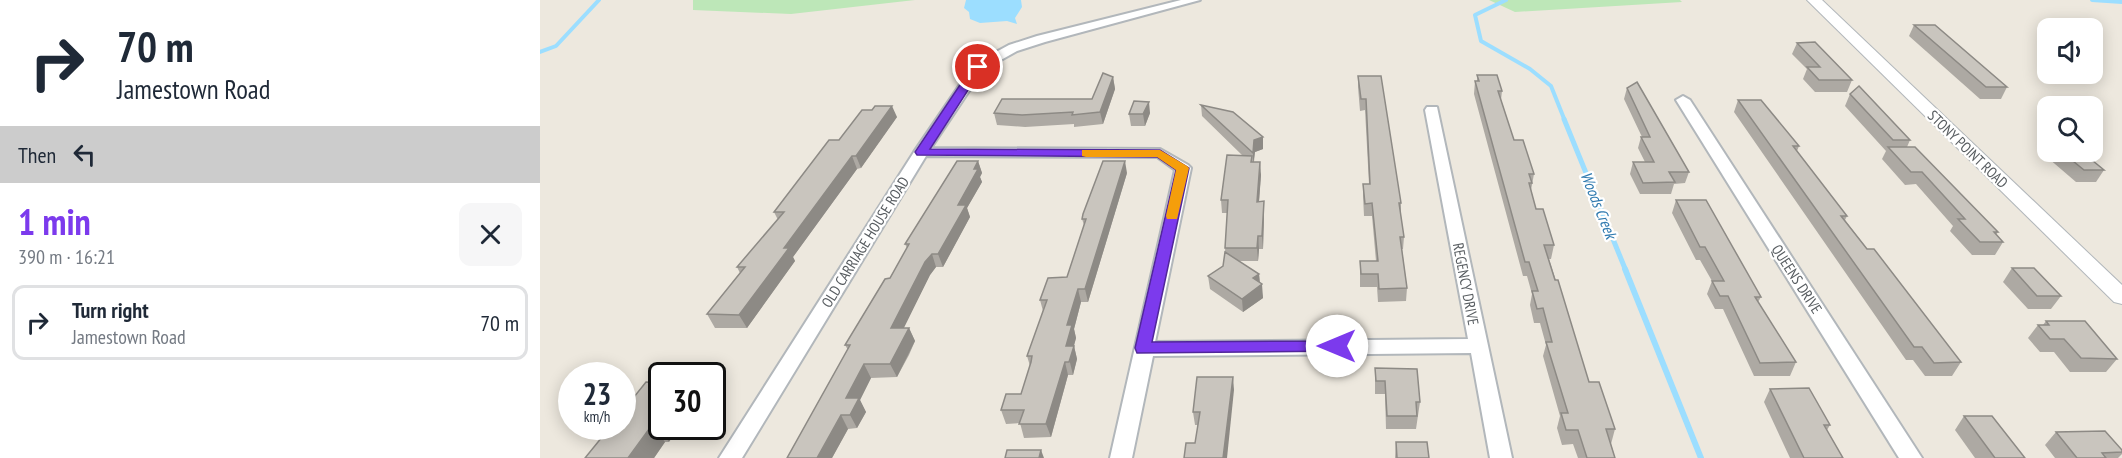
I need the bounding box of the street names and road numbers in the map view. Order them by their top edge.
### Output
street label: STONY POINT ROAD [1924,106,2012,192]
street label: OLD CARRIAGE HOUSE ROAD [817,173,913,311]
street label: REGENCY DRIVE [1449,241,1483,327]
street label: QUEENS DRIVE [1768,241,1826,317]

